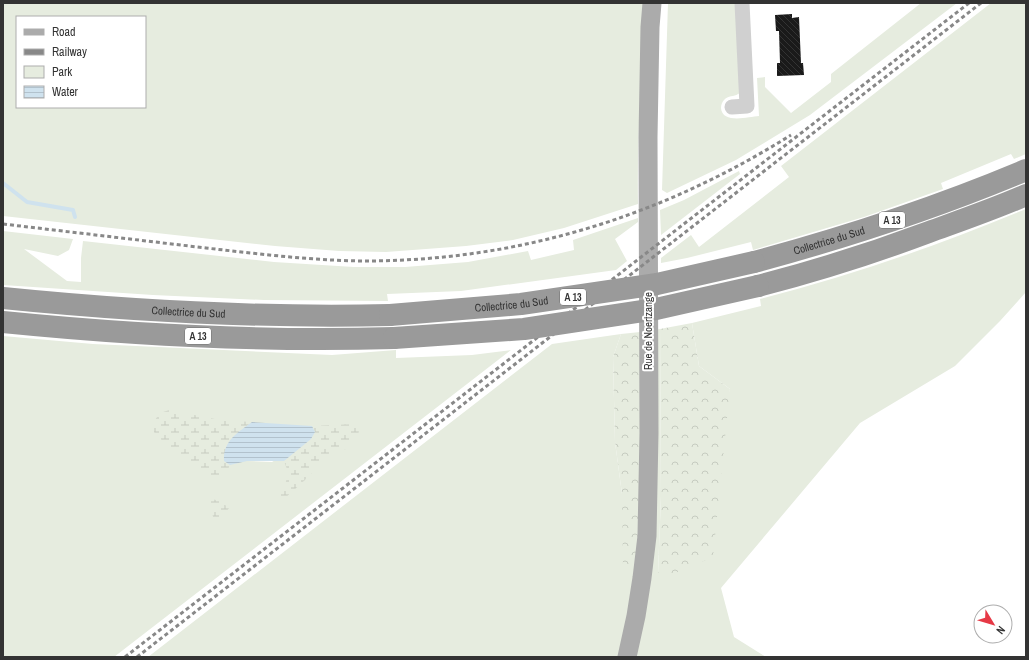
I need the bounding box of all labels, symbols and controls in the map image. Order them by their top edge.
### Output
legend [16,16,146,108]
text: Road [52,24,76,40]
text: Railway [52,44,87,60]
text: Park [52,64,72,80]
text: Water [52,84,79,100]
road number: A 13 [879,212,905,228]
street label: Collectrice du Sud [792,223,866,258]
road number: A 13 [560,289,586,305]
street label: Rue de Noertzange [641,292,655,370]
street label: Collectrice du Sud [474,293,549,315]
street label: Collectrice du Sud [151,303,226,321]
road number: A 13 [185,328,211,344]
north arrow [973,604,1013,644]
text: N [993,623,1008,637]

